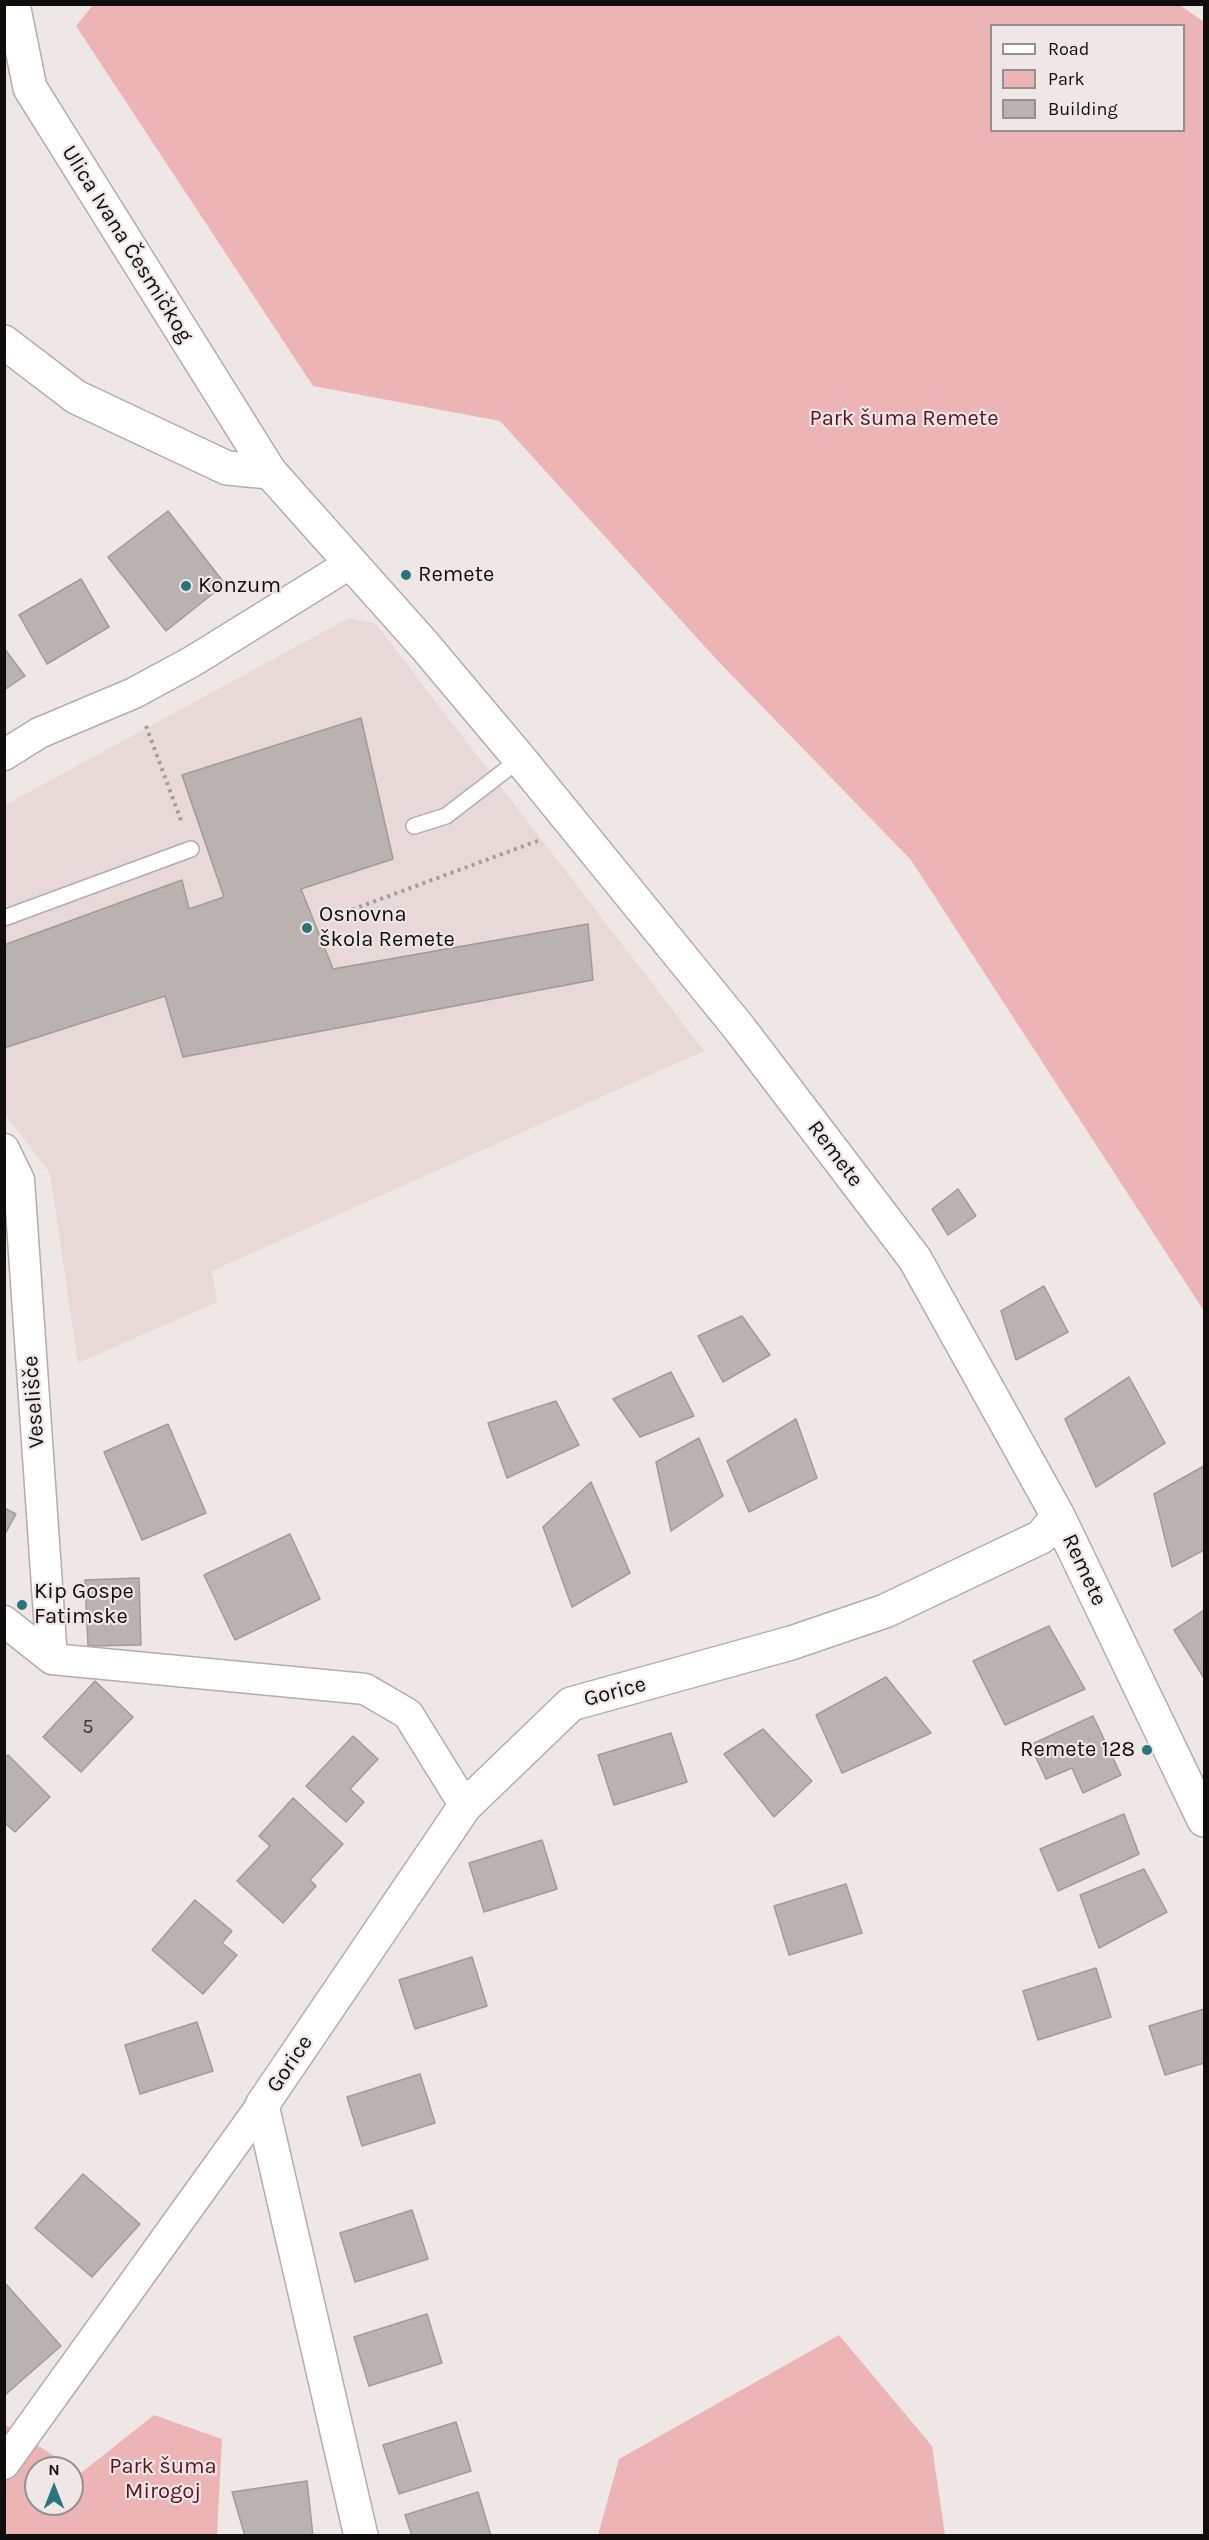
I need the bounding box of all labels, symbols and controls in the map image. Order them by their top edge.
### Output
legend [990,24,1185,132]
text: Road [1048,38,1089,60]
text: Park [1048,68,1085,90]
text: Building [1048,98,1118,120]
street label: Ulica Ivana Česmičkog [56,141,198,347]
park label: Park šuma Remete [810,406,998,432]
place label: Remete [418,562,494,588]
marker: Remete [399,568,413,582]
place label: Konzum [198,573,281,599]
marker: Konzum [179,579,193,593]
place label: Osnovna škola Remete [319,902,455,954]
marker: Osnovna škola Remete [300,921,314,935]
street label: Remete [802,1116,868,1192]
street label: Veselišče [18,1355,50,1449]
street label: Remete [1056,1530,1112,1610]
place label: Kip Gospe Fatimske [34,1579,134,1630]
marker: Kip Gospe Fatimske [15,1598,29,1612]
street label: Gorice [581,1671,649,1713]
house number: 5 [82,1715,94,1739]
place label: Remete 128 [1020,1737,1135,1763]
marker: Remete 128 [1140,1743,1154,1757]
street label: Gorice [261,2030,319,2098]
park label: Park šuma Mirogoj [109,2454,217,2506]
north arrow [24,2456,84,2516]
text: N [48,2460,60,2479]

